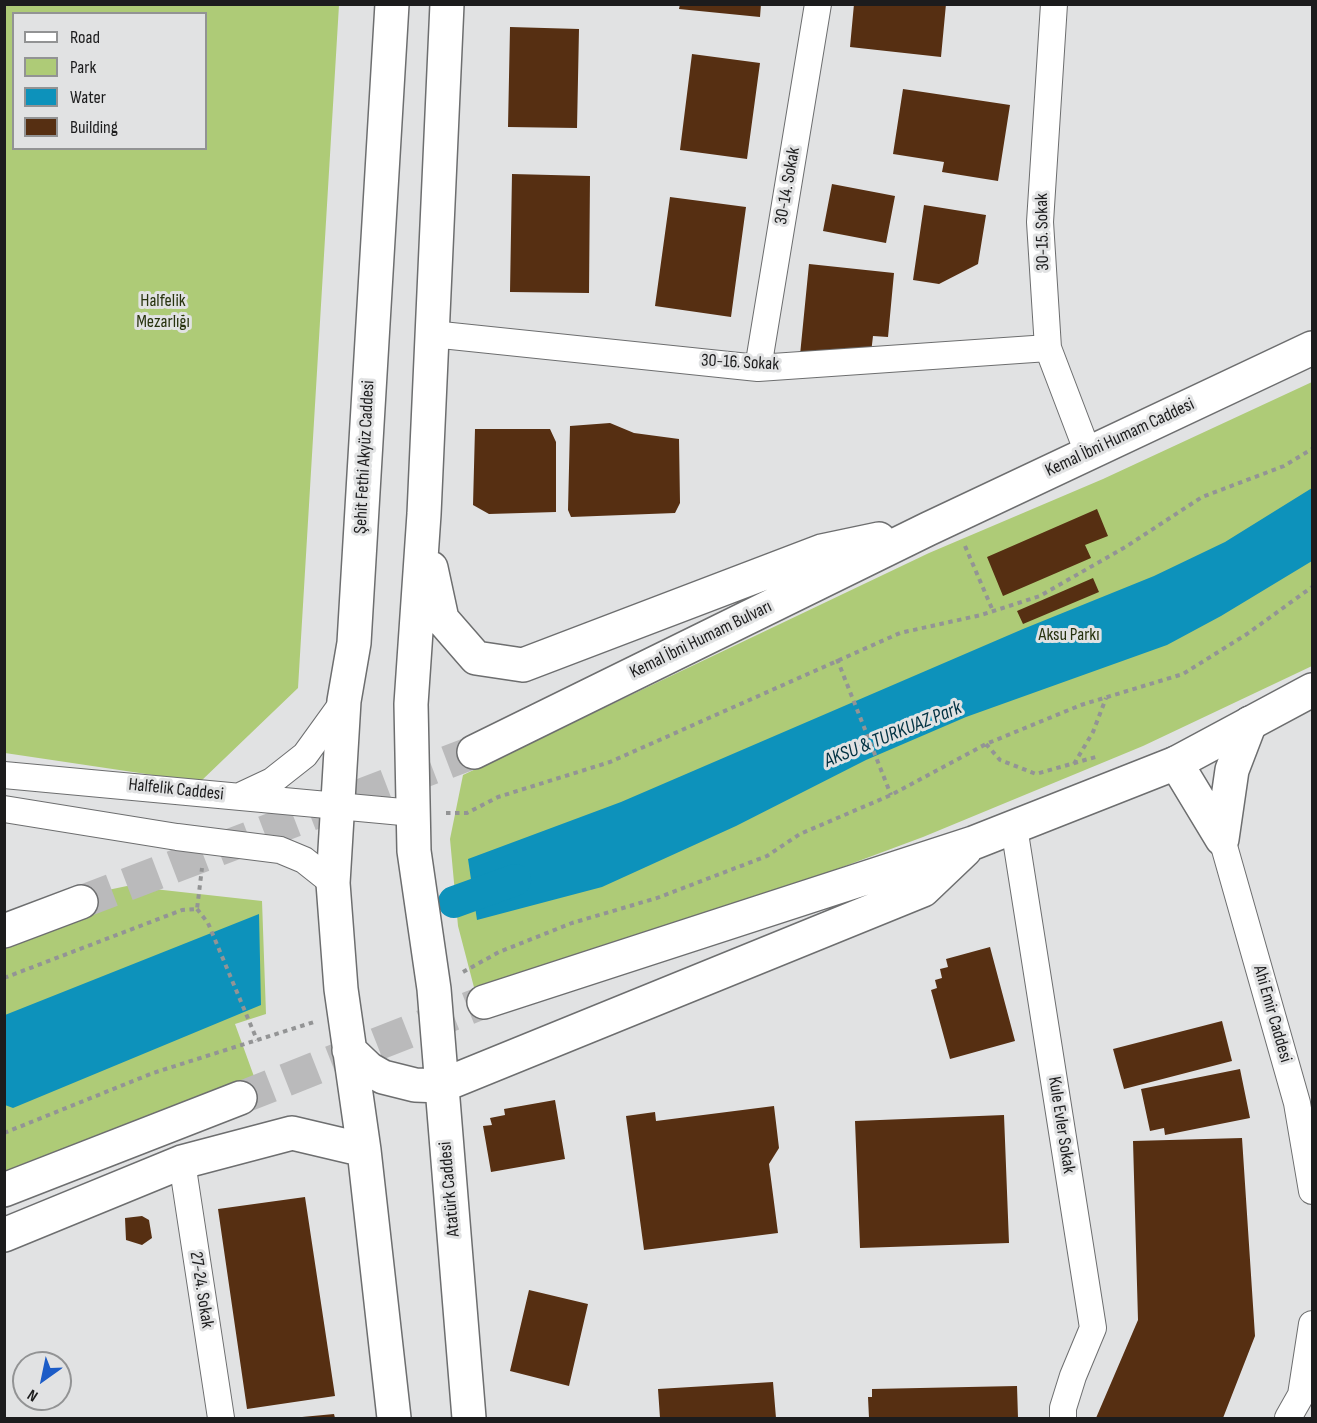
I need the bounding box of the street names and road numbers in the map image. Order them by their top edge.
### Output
street label: 30-14. Sokak [771,146,805,226]
street label: 30-15. Sokak [1032,193,1054,271]
street label: 30-16. Sokak [700,350,780,376]
street label: Şehit Fethi Akyüz Caddesi [350,380,380,534]
street label: Kemal İbni Humam Caddesi [1042,394,1198,482]
street label: Kemal İbni Humam Bulvarı [626,596,776,684]
street label: Halfelik Caddesi [127,774,225,806]
street label: Ahi Emir Caddesi [1248,963,1296,1065]
street label: Kule Evler Sokak [1043,1075,1079,1175]
street label: Atatürk Caddesi [435,1141,465,1237]
street label: 27-24. Sokak [184,1250,218,1330]

